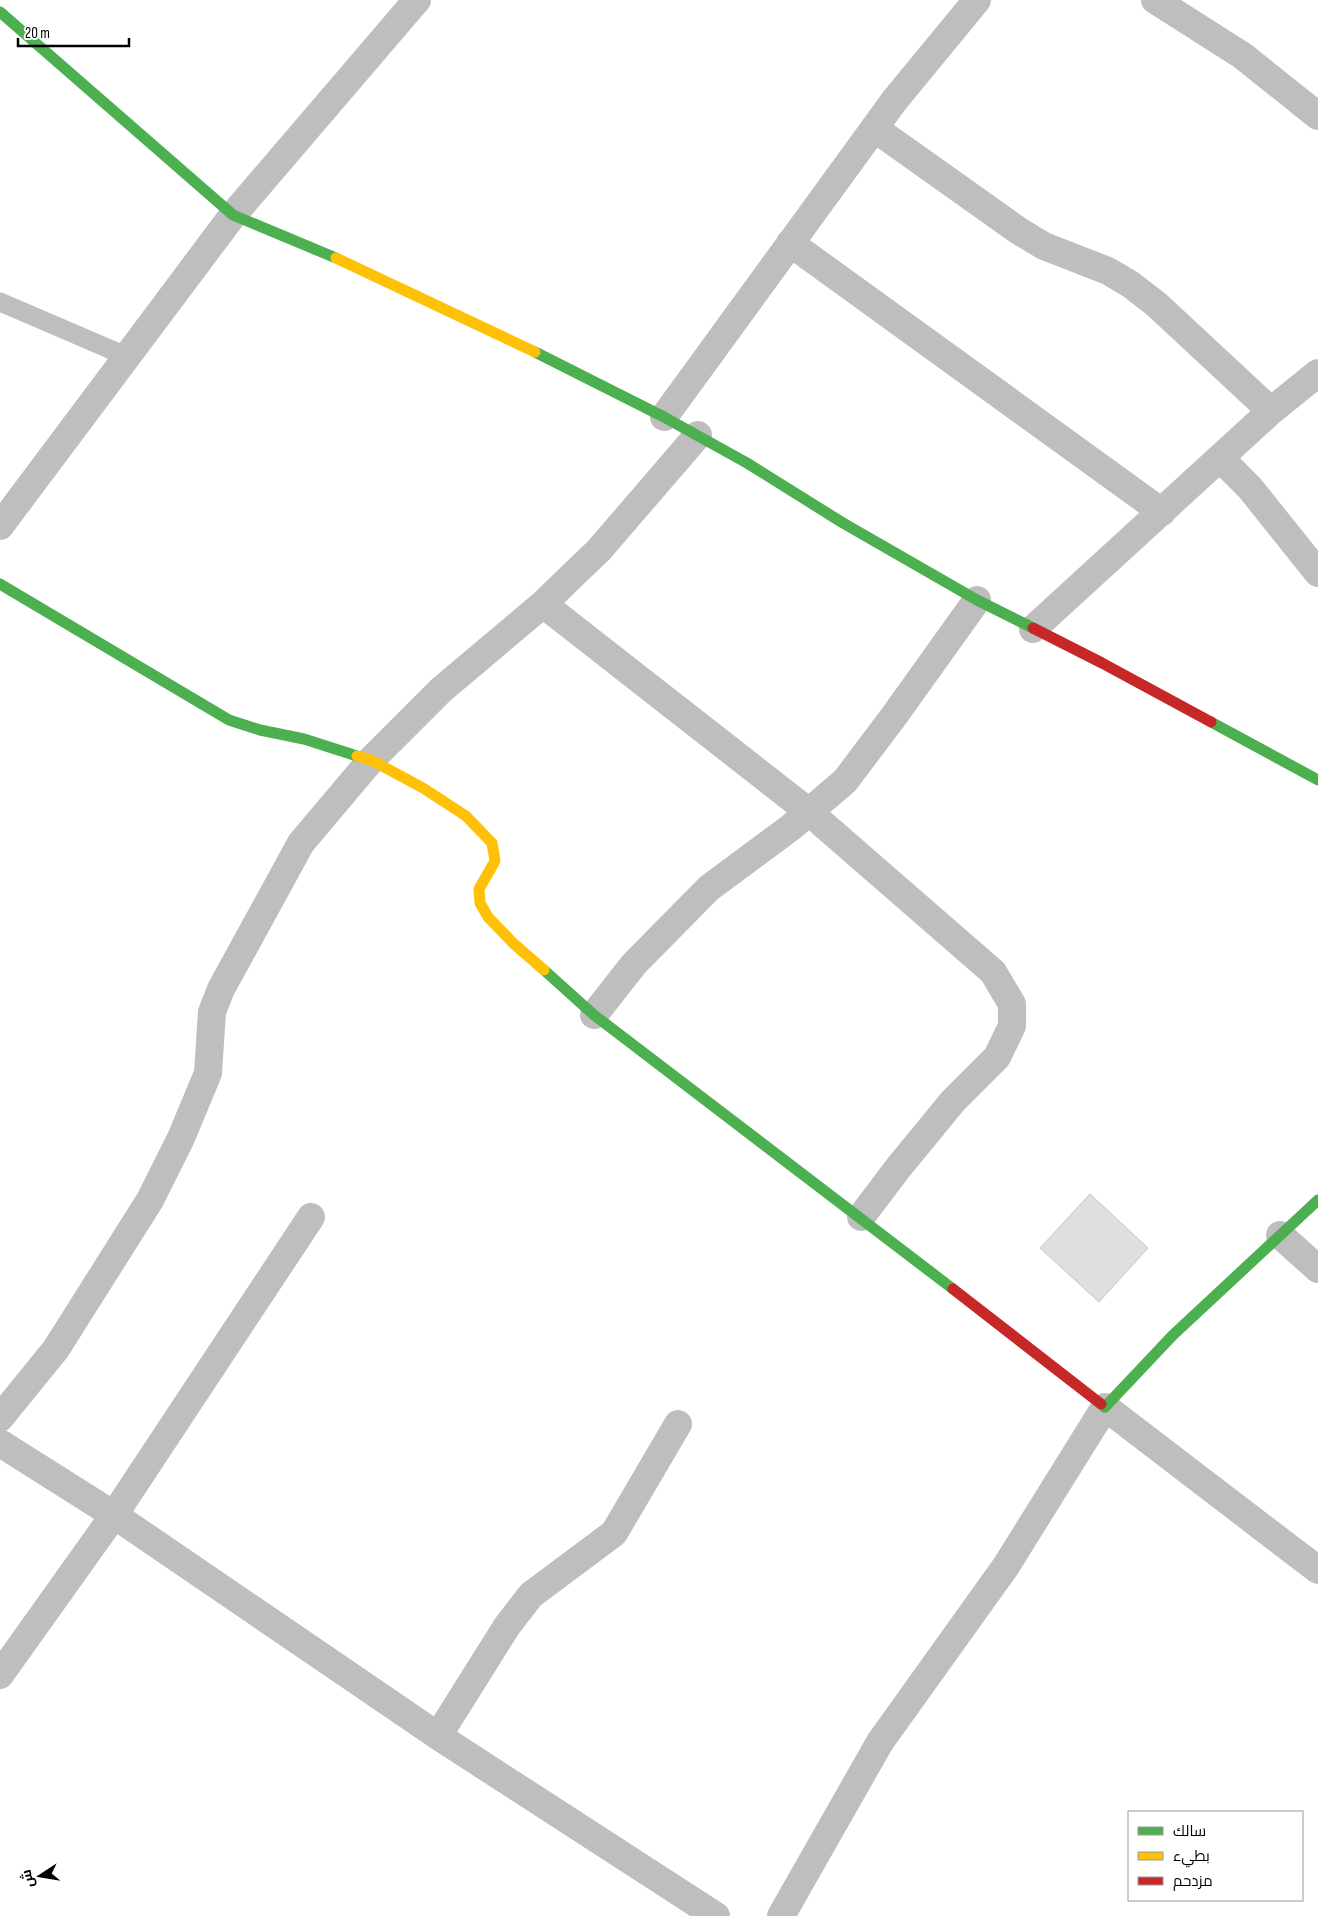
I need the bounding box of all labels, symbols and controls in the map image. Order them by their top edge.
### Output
scale bar [18,15,129,47]
text: 20 m [25,24,50,43]
legend [1128,1811,1303,1901]
text: سالك [1173,1822,1206,1841]
text: بطيء [1173,1847,1210,1868]
north arrow [15,1851,65,1901]
text: ش [18,1868,38,1889]
text: مزدحم [1173,1872,1213,1891]

